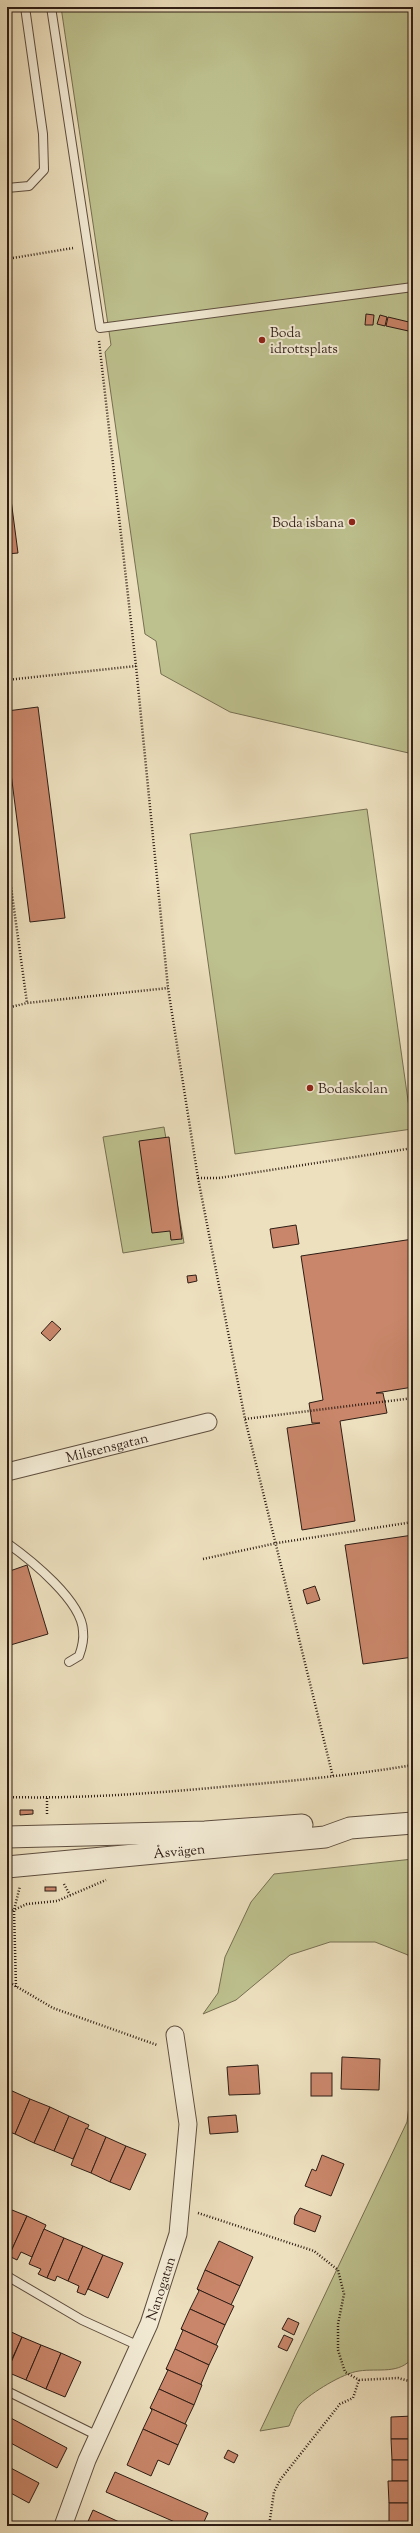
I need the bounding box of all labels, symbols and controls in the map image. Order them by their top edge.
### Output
place label: Boda idrottsplats [270,324,338,360]
marker: Boda idrottsplats [257,335,267,345]
place label: Boda isbana [272,514,345,534]
marker: Boda isbana [347,517,357,527]
place label: Bodaskolan [318,1080,388,1100]
marker: Bodaskolan [305,1083,315,1093]
street label: Milstensgatan [64,1429,151,1469]
street label: Åsvägen [153,1840,206,1865]
street label: Nanogatan [143,2255,182,2324]

